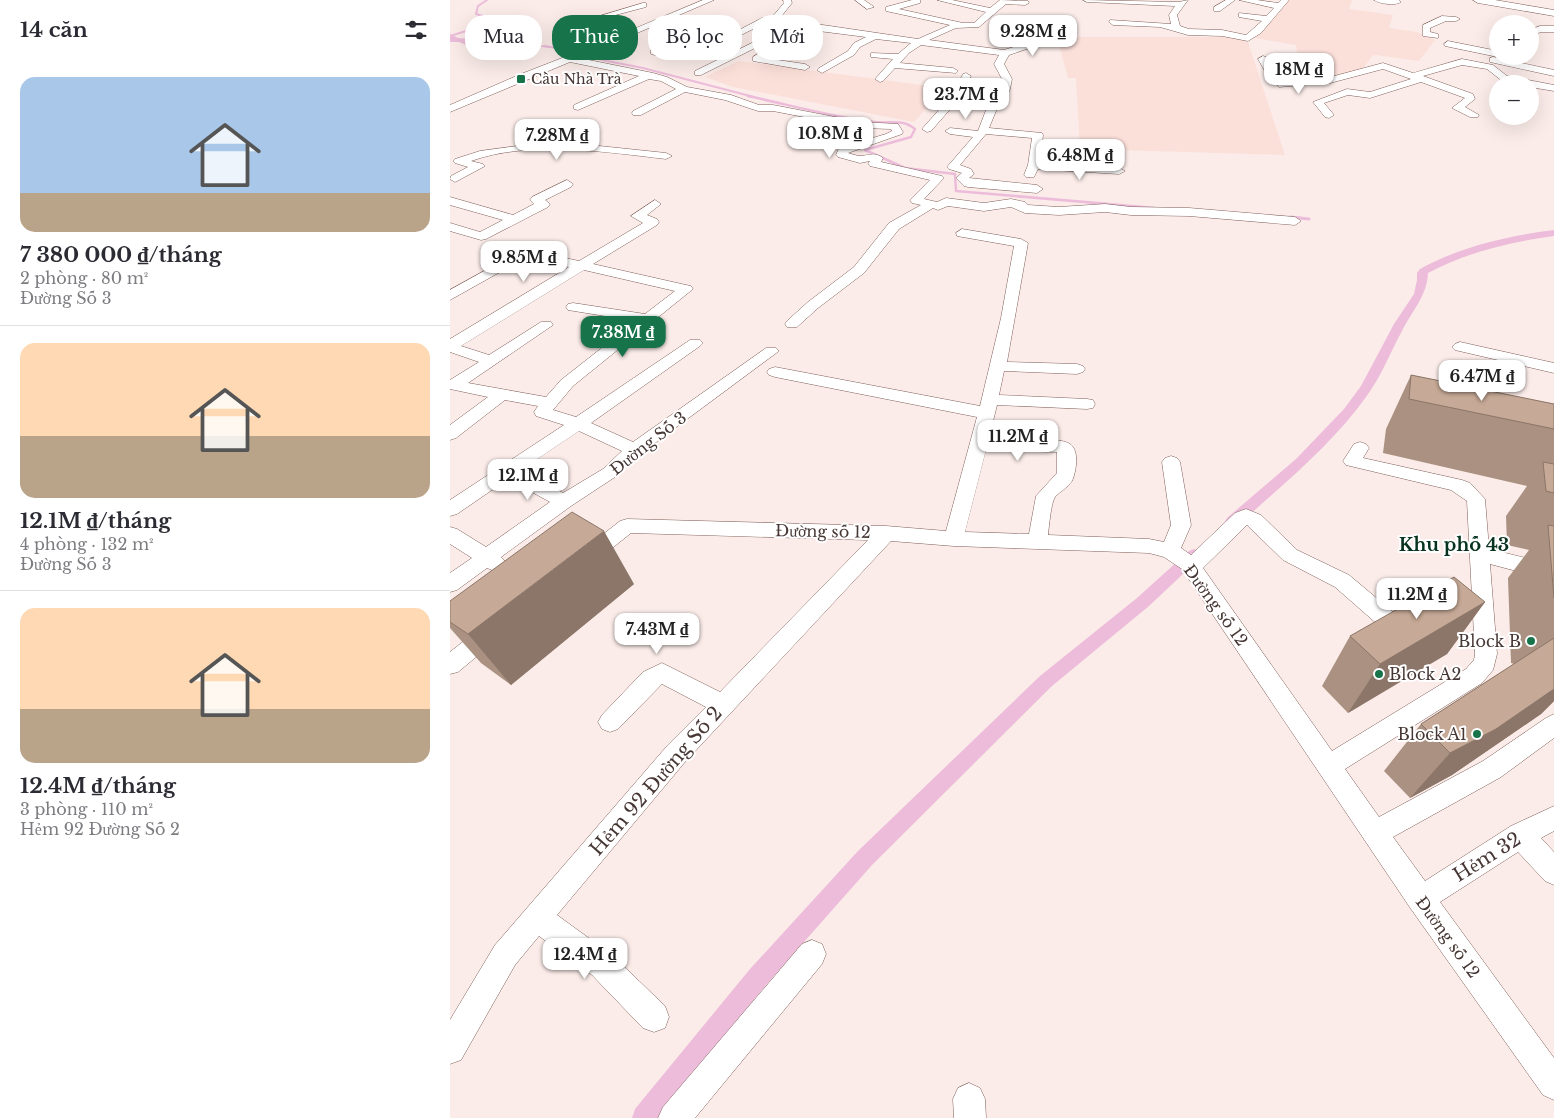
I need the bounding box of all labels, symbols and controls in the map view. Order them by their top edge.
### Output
chip: Mua [465,15,542,60]
chip: Thuê [552,15,638,60]
chip: Bộ lọc [648,15,742,60]
chip: Mới [752,15,823,60]
pin: 9.28M ₫ [987,15,1079,57]
map controls [1489,15,1539,125]
button: + [1489,15,1539,65]
icon: filters [402,16,430,44]
text: 14 căn [20,17,88,43]
text: 9.28M ₫ [1000,21,1066,41]
pin: 18M ₫ [1264,52,1334,95]
text: 18M ₫ [1275,59,1323,79]
place label: Cầu Nhà Trà [531,70,622,88]
marker: Cầu Nhà Trà [515,73,527,85]
button: − [1489,75,1539,125]
pin: 23.7M ₫ [920,78,1012,120]
text: 23.7M ₫ [934,84,998,104]
icon: home [180,110,270,200]
pin: 10.8M ₫ [784,116,876,159]
pin: 7.28M ₫ [511,119,603,161]
text: 10.8M ₫ [798,123,862,143]
text: 7.28M ₫ [526,125,588,145]
pin: 6.48M ₫ [1034,138,1126,181]
text: 6.48M ₫ [1047,145,1113,165]
pin: 9.85M ₫ [478,240,570,283]
text: 7 380 000 ₫/tháng [20,242,222,268]
text: 9.85M ₫ [492,247,557,267]
text: 2 phòng · 80 m² [20,268,148,288]
text: Đường Số 3 [20,288,112,308]
pin: 7.38M ₫ [577,316,669,358]
text: 7.38M ₫ [592,322,654,342]
pin: 6.47M ₫ [1436,360,1528,402]
text: 6.47M ₫ [1450,366,1514,386]
icon: home [180,375,270,465]
street label: Đường Số 3 [606,407,690,479]
pin: 11.2M ₫ [972,420,1064,462]
text: 11.2M ₫ [988,426,1048,446]
pin: 12.1M ₫ [482,458,574,501]
text: 12.1M ₫ [498,465,558,485]
text: 12.1M ₫/tháng [20,508,171,534]
street label: Đường số 12 [775,520,871,542]
text: 4 phòng · 132 m² [20,534,154,554]
district label: Khu phố 43 [1399,534,1509,556]
text: Đường Số 3 [20,554,112,574]
street label: Đường số 12 [1180,560,1252,650]
pin: 11.2M ₫ [1371,578,1463,620]
text: 11.2M ₫ [1387,584,1447,604]
pin: 7.43M ₫ [611,612,703,655]
text: 7.43M ₫ [625,619,689,639]
place label: Block B [1458,631,1521,651]
marker: Block B [1525,635,1537,647]
icon: home [180,640,270,730]
place label: Block A2 [1389,664,1461,684]
marker: Block A2 [1373,668,1385,680]
street label: Hẻm 92 Đường Số 2 [585,702,727,860]
place label: Block A1 [1397,724,1467,744]
marker: Block A1 [1471,728,1483,740]
text: 12.4M ₫/tháng [20,773,176,799]
text: 3 phòng · 110 m² [20,799,153,819]
text: Hẻm 92 Đường Số 2 [20,819,180,839]
street label: Hẻm 32 [1449,827,1525,887]
street label: Đường số 12 [1412,892,1484,982]
pin: 12.4M ₫ [539,938,631,980]
text: 12.4M ₫ [554,944,616,964]

